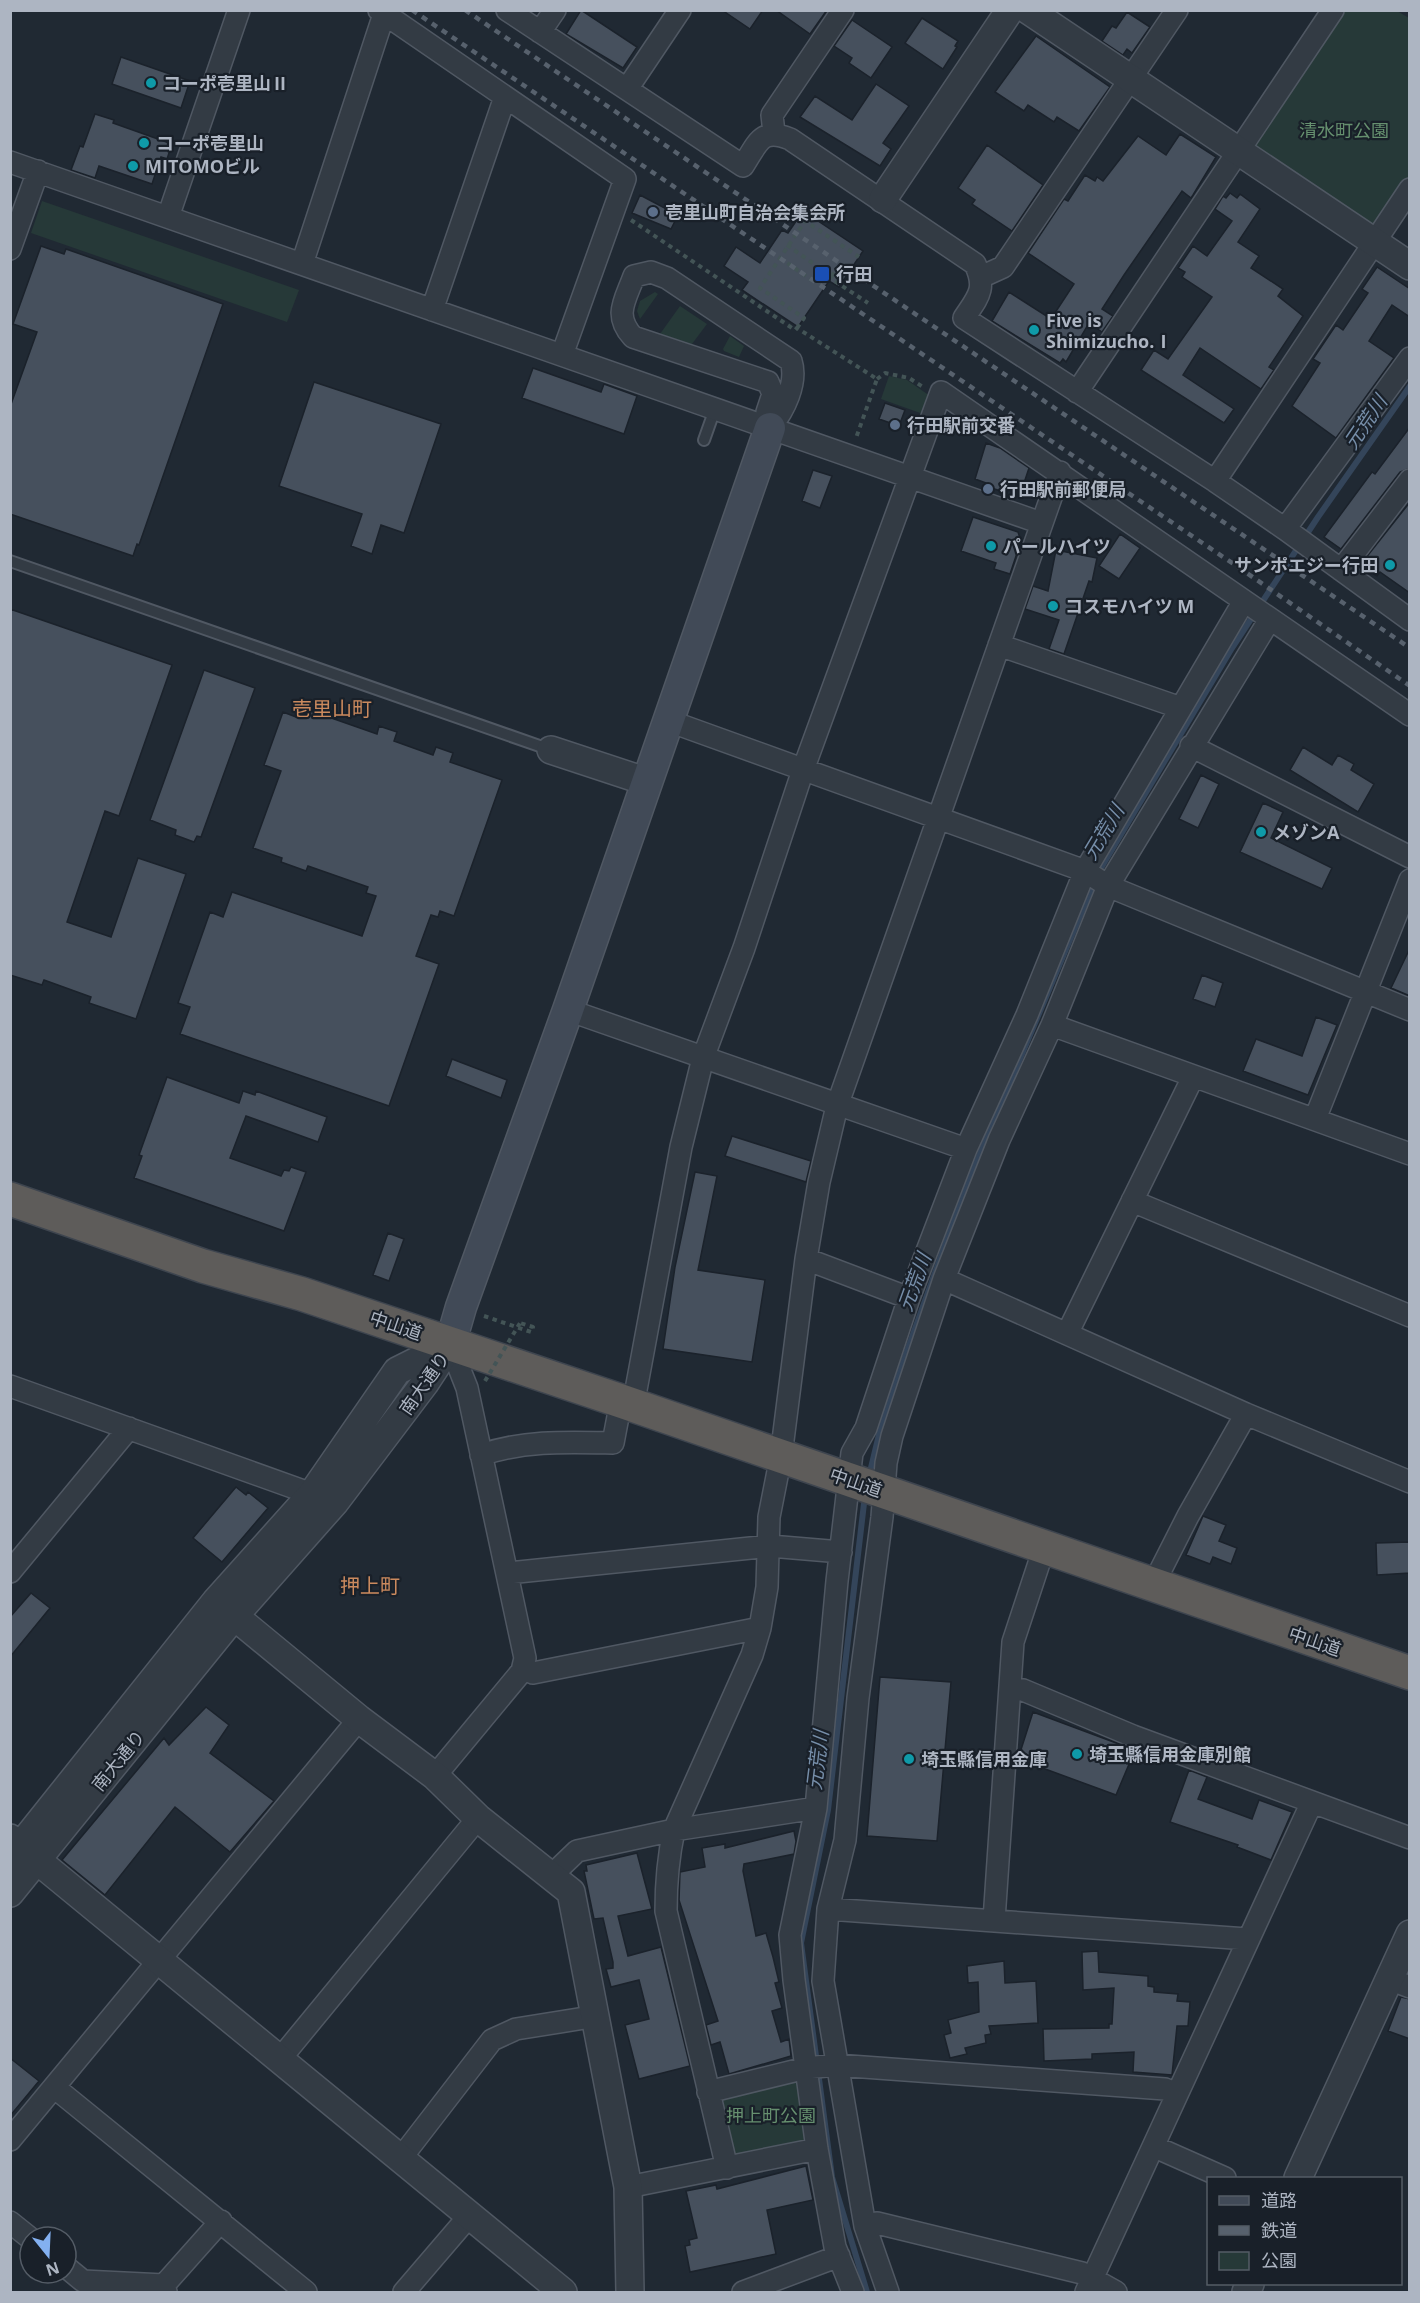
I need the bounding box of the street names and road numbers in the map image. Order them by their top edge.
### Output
street label: 中山道 [367,1305,425,1345]
street label: 南大通り [394,1347,454,1419]
street label: 中山道 [827,1462,885,1502]
street label: 中山道 [1286,1621,1344,1661]
street label: 南大通り [86,1724,150,1796]

